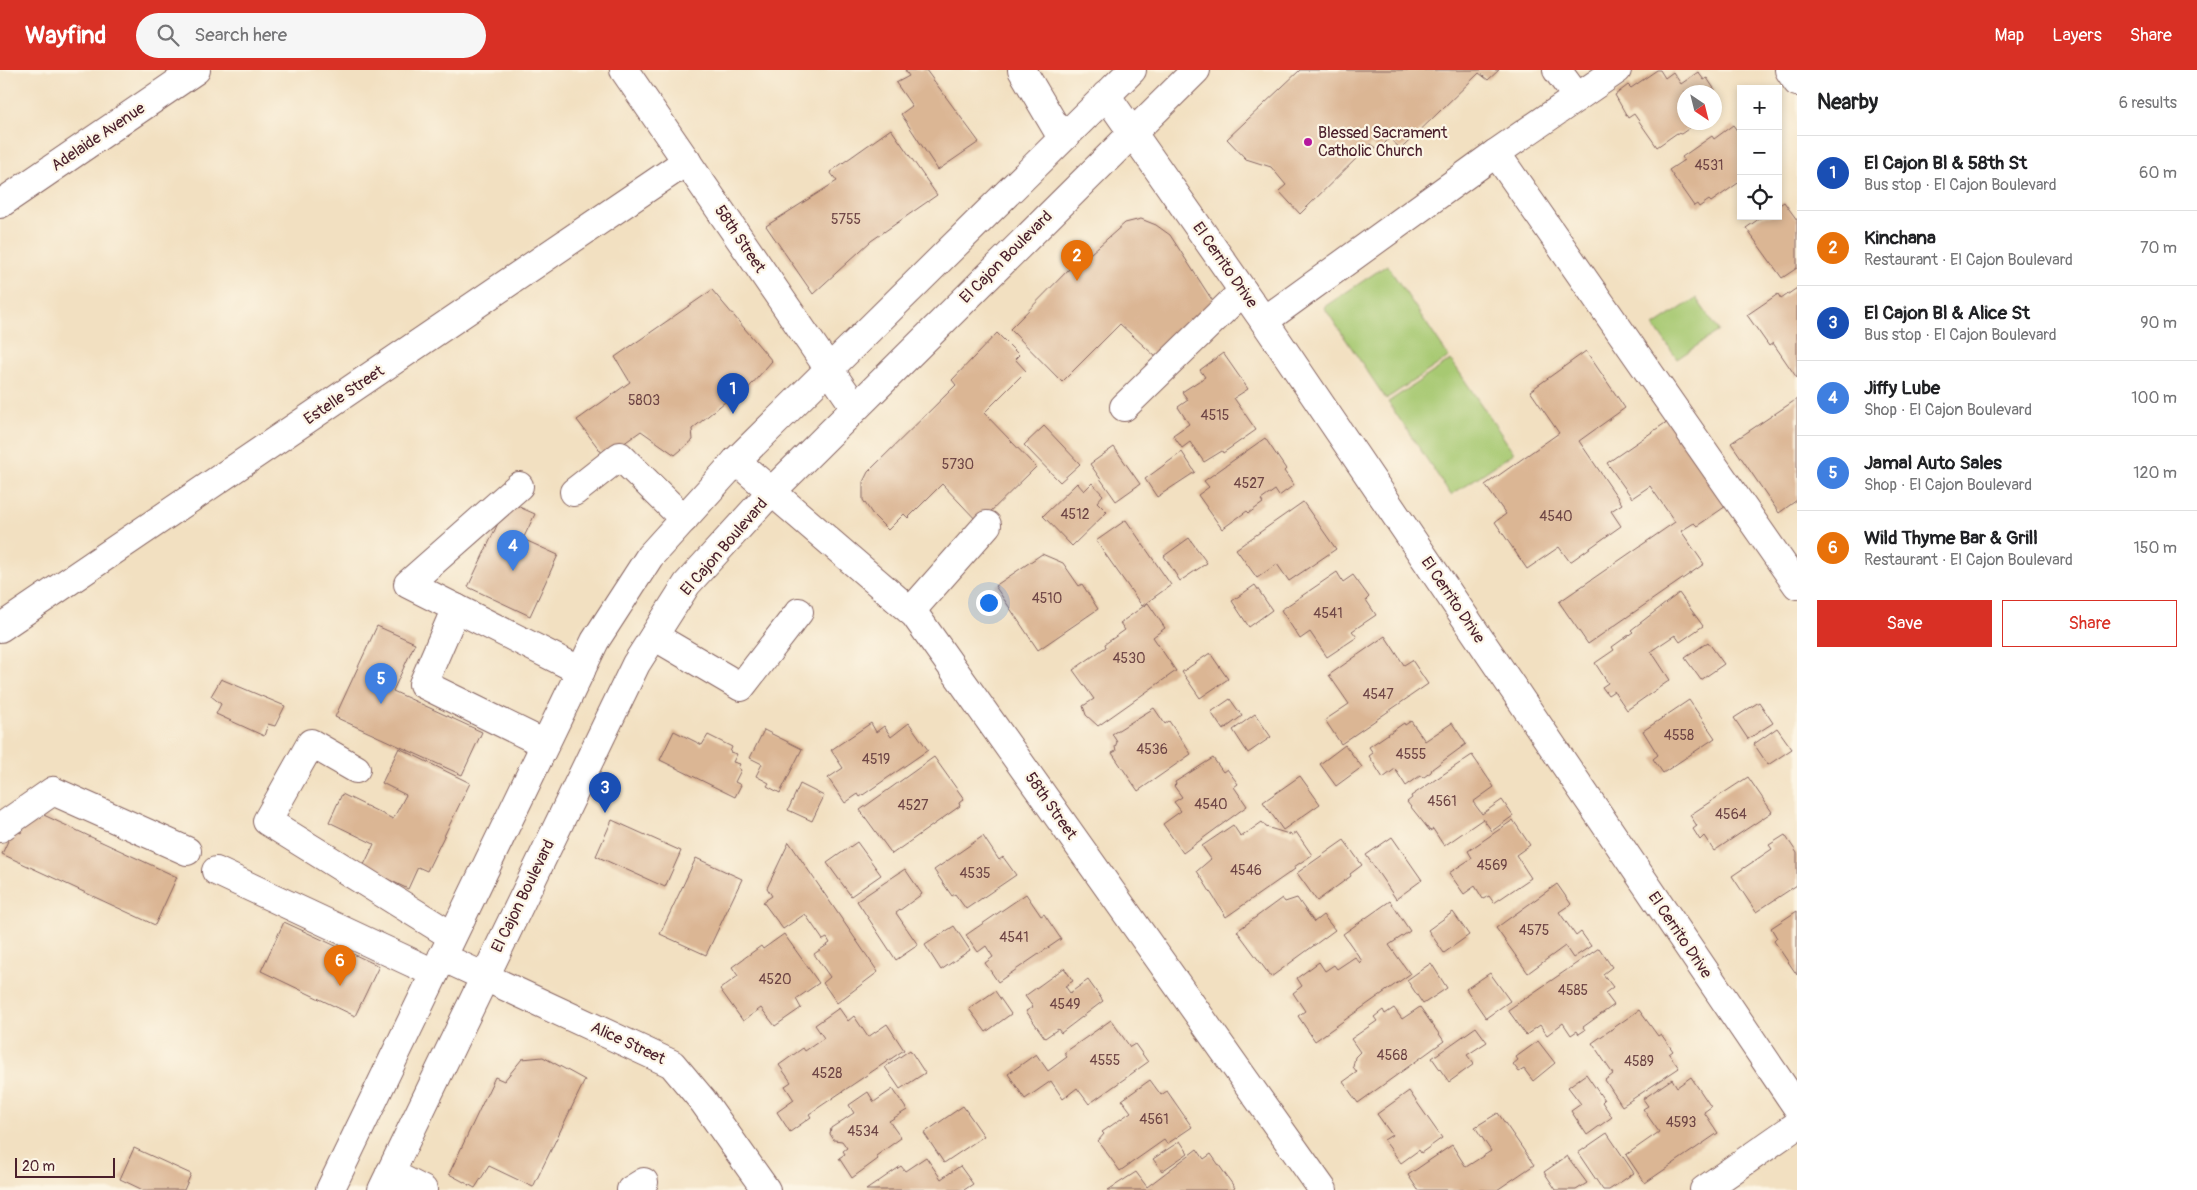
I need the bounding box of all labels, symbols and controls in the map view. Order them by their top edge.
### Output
search box [136,13,486,58]
text: Wayfind [25,21,106,50]
icon: search [154,21,182,49]
text: Search here [194,23,287,47]
text: Map [1995,24,2024,47]
text: Layers [2052,24,2102,47]
text: Share [2130,24,2172,47]
north arrow [1677,85,1722,130]
map controls [1737,85,1782,220]
button: + [1737,85,1782,130]
text: Nearby [1817,89,1878,116]
text: 6 results [2119,93,2177,113]
street label: Adelaide Avenue [47,98,149,176]
place label: Blessed Sacrament Catholic Church [1318,123,1448,161]
button: − [1737,130,1782,175]
marker: Blessed Sacrament Catholic Church [1302,136,1314,148]
text: El Cajon Bl & 58th St [1864,151,2027,175]
house number: 4531 [1695,157,1724,174]
text: 1 [1830,163,1836,183]
text: 60 m [2139,163,2177,183]
button: locate [1737,175,1782,220]
text: Bus stop · El Cajon Boulevard [1864,175,2057,195]
street label: 58th Street [710,201,770,277]
street label: El Cajon Boulevard [956,207,1056,307]
house number: 5755 [831,211,861,228]
street label: El Cerrito Drive [1188,218,1262,312]
text: Kinchana [1864,226,1936,250]
text: 2 [1829,238,1837,258]
text: 70 m [2140,238,2177,258]
pin: 2 [1061,240,1093,281]
text: Restaurant · El Cajon Boulevard [1864,250,2073,270]
text: El Cajon Bl & Alice St [1864,301,2030,325]
text: 3 [1829,313,1837,333]
text: 90 m [2140,313,2177,333]
text: Bus stop · El Cajon Boulevard [1864,325,2057,345]
street label: Estelle Street [300,361,388,429]
pin: 1 [717,373,749,414]
text: Jiffy Lube [1864,376,1940,400]
text: 4 [1828,388,1838,408]
text: 100 m [2131,388,2177,408]
house number: 5803 [628,392,660,409]
text: Shop · El Cajon Boulevard [1864,400,2032,420]
house number: 4515 [1201,407,1229,424]
text: Jamal Auto Sales [1864,451,2002,475]
house number: 5730 [942,456,974,473]
text: 5 [1829,463,1837,483]
text: 120 m [2133,463,2177,483]
house number: 4527 [1234,475,1265,492]
text: Shop · El Cajon Boulevard [1864,475,2032,495]
street label: El Cajon Boulevard [676,494,772,600]
house number: 4512 [1060,506,1090,523]
house number: 4540 [1539,508,1573,525]
text: Wild Thyme Bar & Grill [1864,526,2038,550]
pin: 4 [497,530,529,571]
text: 6 [1828,538,1838,558]
text: 150 m [2133,538,2177,558]
text: Restaurant · El Cajon Boulevard [1864,550,2073,570]
street label: El Cerrito Drive [1417,553,1489,647]
your location [976,590,1002,616]
house number: 4510 [1032,590,1062,607]
button: Save [1817,600,1992,647]
button: Share [2002,600,2177,647]
house number: 4541 [1313,605,1343,622]
house number: 4530 [1112,650,1146,667]
pin: 5 [365,663,397,704]
house number: 4547 [1362,686,1394,703]
house number: 4558 [1664,727,1694,744]
house number: 4536 [1136,741,1168,758]
house number: 4555 [1396,746,1426,763]
house number: 4519 [862,751,890,768]
street label: 58th Street [1021,768,1082,844]
pin: 3 [589,772,621,813]
house number: 4561 [1427,793,1457,810]
house number: 4540 [1194,796,1228,813]
house number: 4527 [898,797,929,814]
house number: 4564 [1715,806,1747,823]
street label: El Cajon Boulevard [487,836,559,956]
house number: 4569 [1476,857,1508,874]
house number: 4546 [1230,862,1262,879]
house number: 4535 [959,865,991,882]
street label: El Cerrito Drive [1644,888,1716,982]
house number: 4575 [1519,922,1549,939]
house number: 4541 [999,929,1029,946]
pin: 6 [324,945,356,986]
house number: 4520 [758,971,792,988]
house number: 4585 [1558,982,1588,999]
house number: 4549 [1049,996,1081,1013]
street label: Alice Street [588,1017,669,1069]
house number: 4568 [1377,1047,1407,1064]
house number: 4555 [1090,1052,1120,1069]
house number: 4589 [1624,1053,1654,1070]
house number: 4528 [812,1065,842,1082]
house number: 4561 [1139,1111,1169,1128]
house number: 4593 [1666,1114,1697,1131]
house number: 4534 [847,1123,879,1140]
scale bar [15,1155,115,1178]
text: 20 m [22,1158,55,1175]

